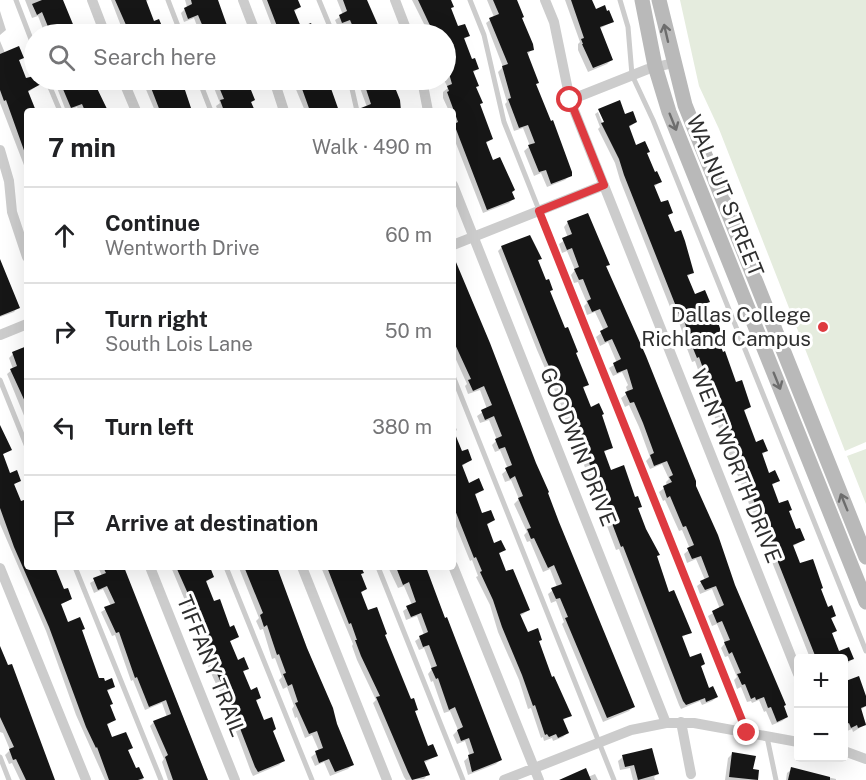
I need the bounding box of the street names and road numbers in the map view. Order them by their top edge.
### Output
street label: WALNUT STREET [682,111,769,280]
street label: GOODWIN DRIVE [535,364,622,530]
street label: WENTWORTH DRIVE [686,365,787,566]
street label: TIFFANY TRAIL [172,592,251,740]

